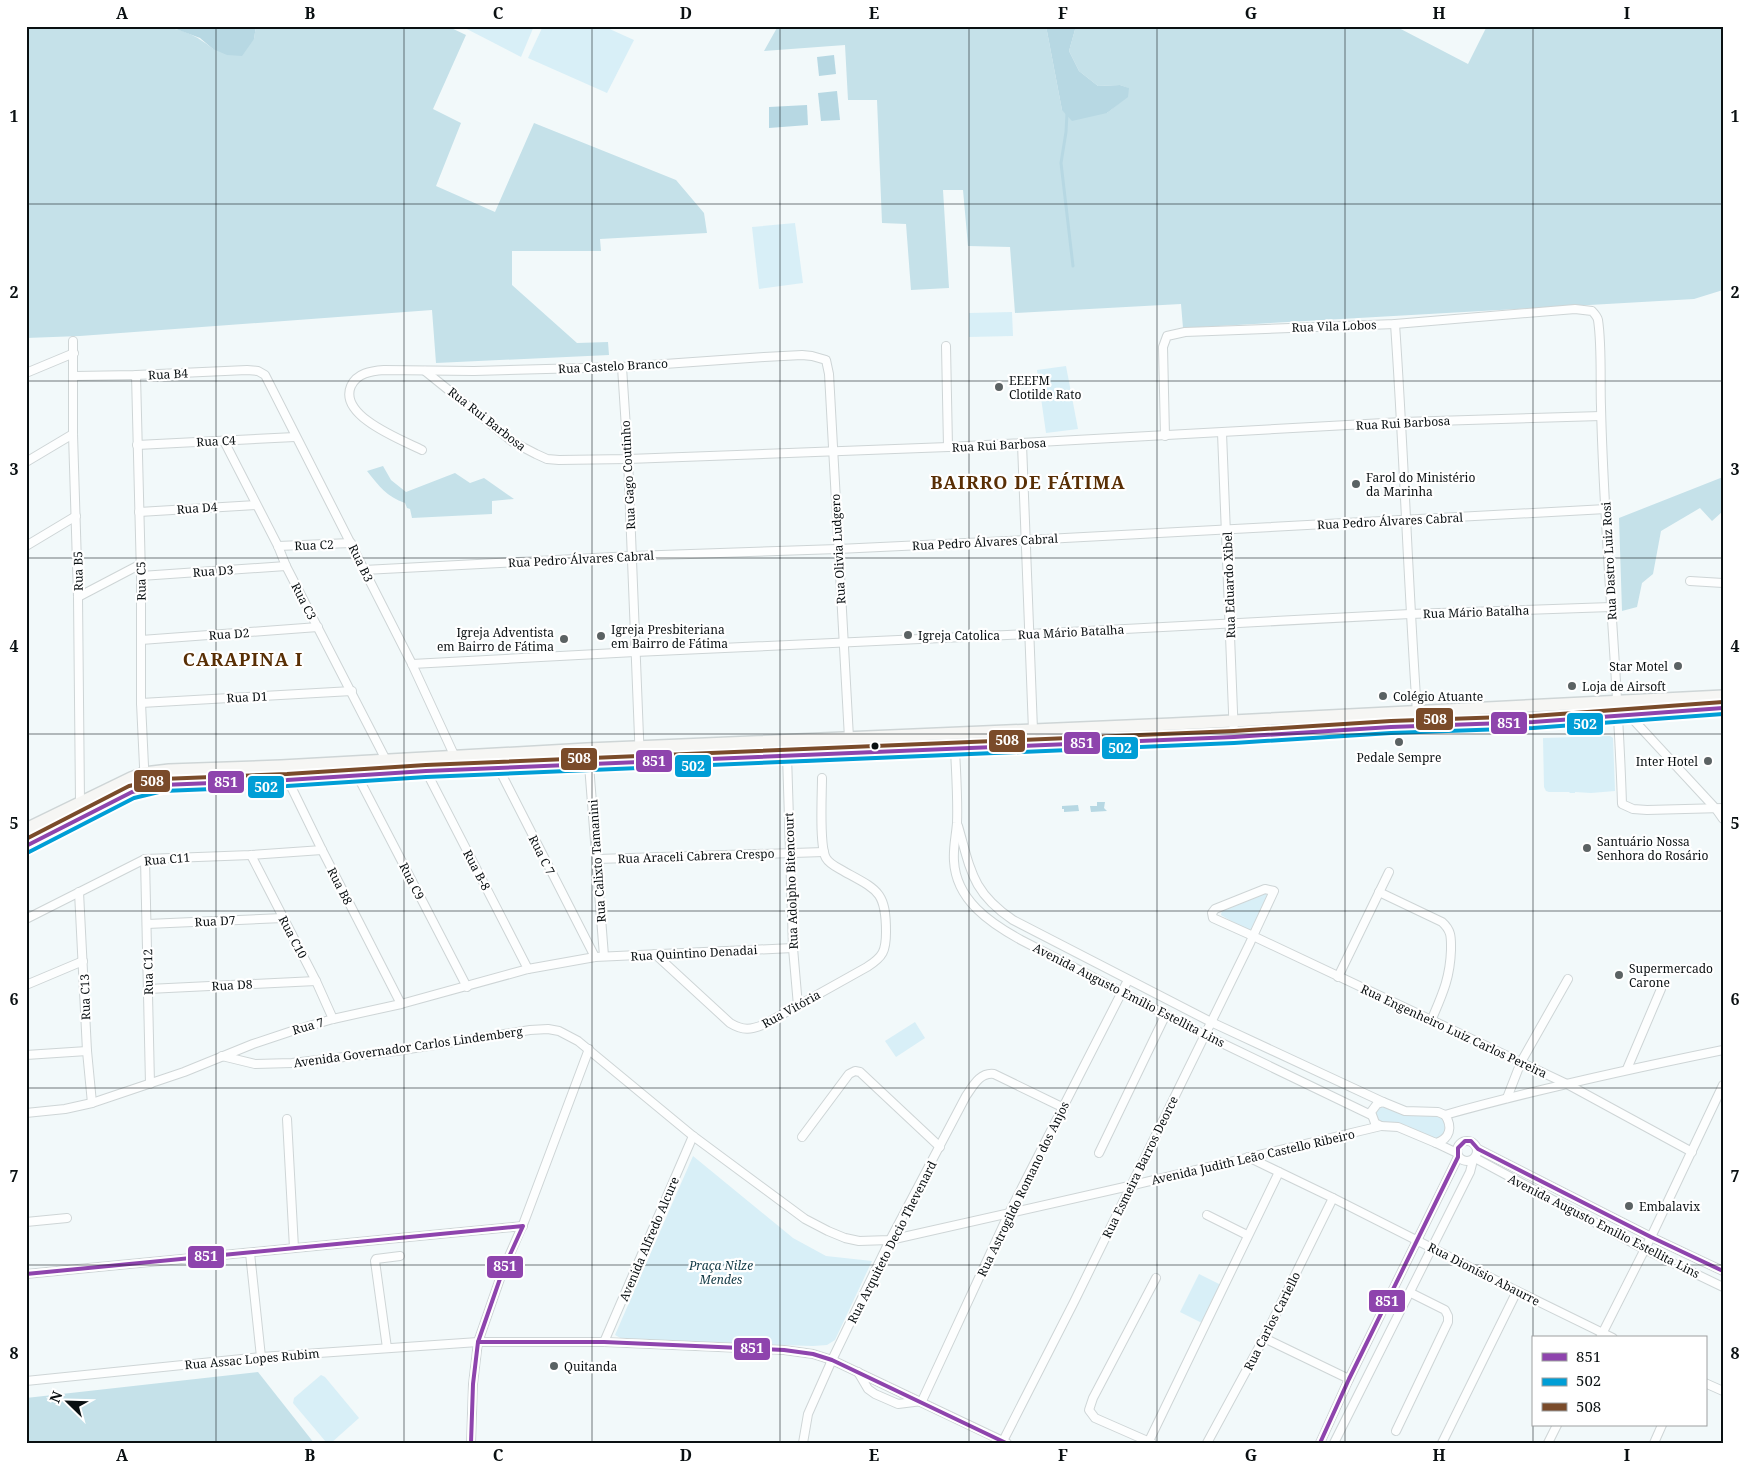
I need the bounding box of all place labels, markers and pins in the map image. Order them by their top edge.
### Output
place label: EEEFM Clotilde Rato [1009,372,1082,403]
marker: EEEFM Clotilde Rato [993,381,1005,393]
place label: Farol do Ministério da Marinha [1366,469,1475,500]
marker: Farol do Ministério da Marinha [1350,478,1362,490]
place label: Igreja Presbiteriana em Bairro de Fátima [611,621,728,652]
place label: Igreja Adventista em Bairro de Fátima [437,624,554,655]
place label: Igreja Catolica [918,627,1000,644]
marker: Igreja Catolica [902,629,914,641]
marker: Igreja Presbiteriana em Bairro de Fátima [595,630,607,642]
marker: Igreja Adventista em Bairro de Fátima [558,633,570,645]
place label: Star Motel [1609,658,1668,675]
marker: Star Motel [1672,660,1684,672]
place label: Loja de Airsoft [1582,678,1666,695]
marker: Loja de Airsoft [1566,680,1578,692]
place label: Colégio Atuante [1393,688,1483,705]
marker: Colégio Atuante [1377,690,1389,702]
marker: Pedale Sempre [1393,736,1405,748]
unlabelled marker [870,741,880,751]
place label: Pedale Sempre [1357,749,1441,766]
place label: Inter Hotel [1636,753,1698,770]
marker: Inter Hotel [1702,755,1714,767]
place label: Santuário Nossa Senhora do Rosário [1597,833,1708,864]
marker: Santuário Nossa Senhora do Rosário [1581,842,1593,854]
place label: Supermercado Carone [1629,960,1713,991]
marker: Supermercado Carone [1613,969,1625,981]
place label: Embalavix [1639,1198,1700,1215]
marker: Embalavix [1623,1200,1635,1212]
place label: Quitanda [564,1358,617,1375]
marker: Quitanda [548,1360,560,1372]

